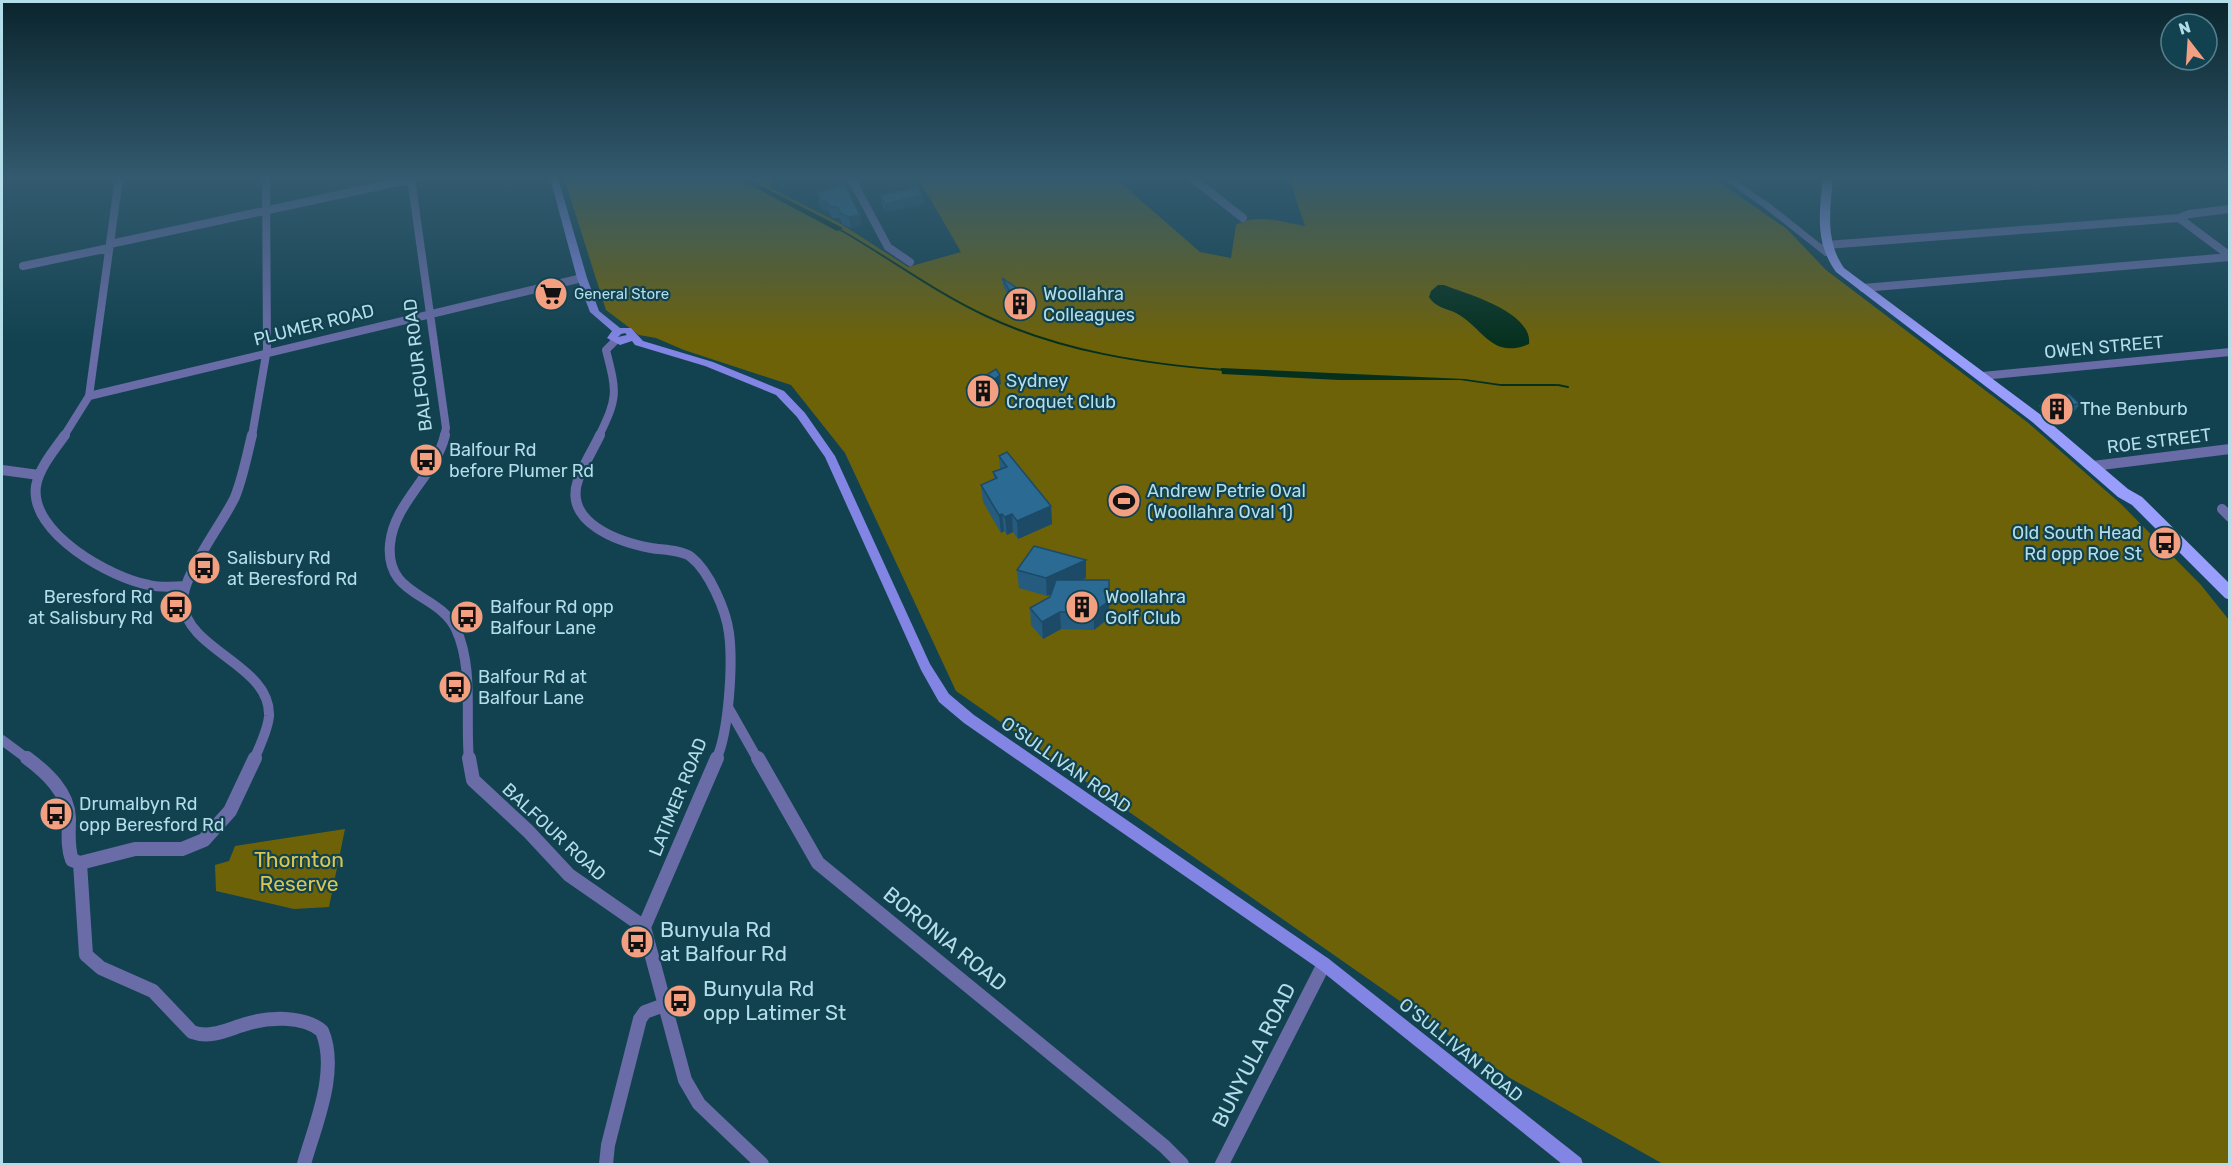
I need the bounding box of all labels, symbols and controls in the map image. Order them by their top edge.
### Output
north arrow [2159,12,2219,72]
text: N [2176,17,2193,39]
supermarket icon: General Store [533,276,569,312]
place label: Woollahra Colleagues [1043,283,1135,326]
place label: General Store [574,285,669,303]
building icon: Woollahra Colleagues [1002,286,1038,322]
street label: BALFOUR ROAD [399,297,437,433]
street label: PLUMER ROAD [251,299,377,351]
street label: OWEN STREET [2043,331,2165,363]
place label: Sydney Croquet Club [1006,370,1116,413]
building icon: Sydney Croquet Club [965,373,1001,409]
building icon: The Benburb [2039,391,2075,427]
place label: The Benburb [2080,398,2188,420]
street label: ROE STREET [2106,424,2212,458]
place label: Balfour Rd before Plumer Rd [449,439,594,482]
bus stop icon: Balfour Rd before Plumer Rd [408,442,444,478]
place label: Andrew Petrie Oval (Woollahra Oval 1) [1147,480,1306,523]
sports icon: Andrew Petrie Oval (Woollahra Oval 1) [1106,483,1142,519]
place label: Old South Head Rd opp Roe St [2012,522,2142,565]
bus stop icon: Old South Head Rd opp Roe St [2147,525,2183,561]
place label: Salisbury Rd at Beresford Rd [227,547,358,590]
bus stop icon: Salisbury Rd at Beresford Rd [186,550,222,586]
place label: Beresford Rd at Salisbury Rd [28,586,153,629]
place label: Woollahra Golf Club [1105,586,1186,629]
bus stop icon: Beresford Rd at Salisbury Rd [158,589,194,625]
building icon: Woollahra Golf Club [1064,589,1100,625]
place label: Balfour Rd opp Balfour Lane [490,596,614,639]
bus stop icon: Balfour Rd opp Balfour Lane [449,599,485,635]
place label: Balfour Rd at Balfour Lane [478,666,587,709]
bus stop icon: Balfour Rd at Balfour Lane [437,669,473,705]
street label: O'SULLIVAN ROAD [997,712,1135,818]
street label: LATIMER ROAD [644,735,712,859]
street label: BALFOUR ROAD [498,778,610,886]
place label: Drumalbyn Rd opp Beresford Rd [79,793,224,836]
bus stop icon: Drumalbyn Rd opp Beresford Rd [38,796,74,832]
park label: Thornton Reserve [254,847,344,896]
street label: BORONIA ROAD [879,881,1012,996]
place label: Bunyula Rd at Balfour Rd [660,917,787,966]
bus stop icon: Bunyula Rd at Balfour Rd [619,924,655,960]
place label: Bunyula Rd opp Latimer St [703,976,846,1025]
street label: BUNYULA ROAD [1206,979,1301,1131]
bus stop icon: Bunyula Rd opp Latimer St [662,983,698,1019]
street label: O'SULLIVAN ROAD [1395,993,1527,1107]

